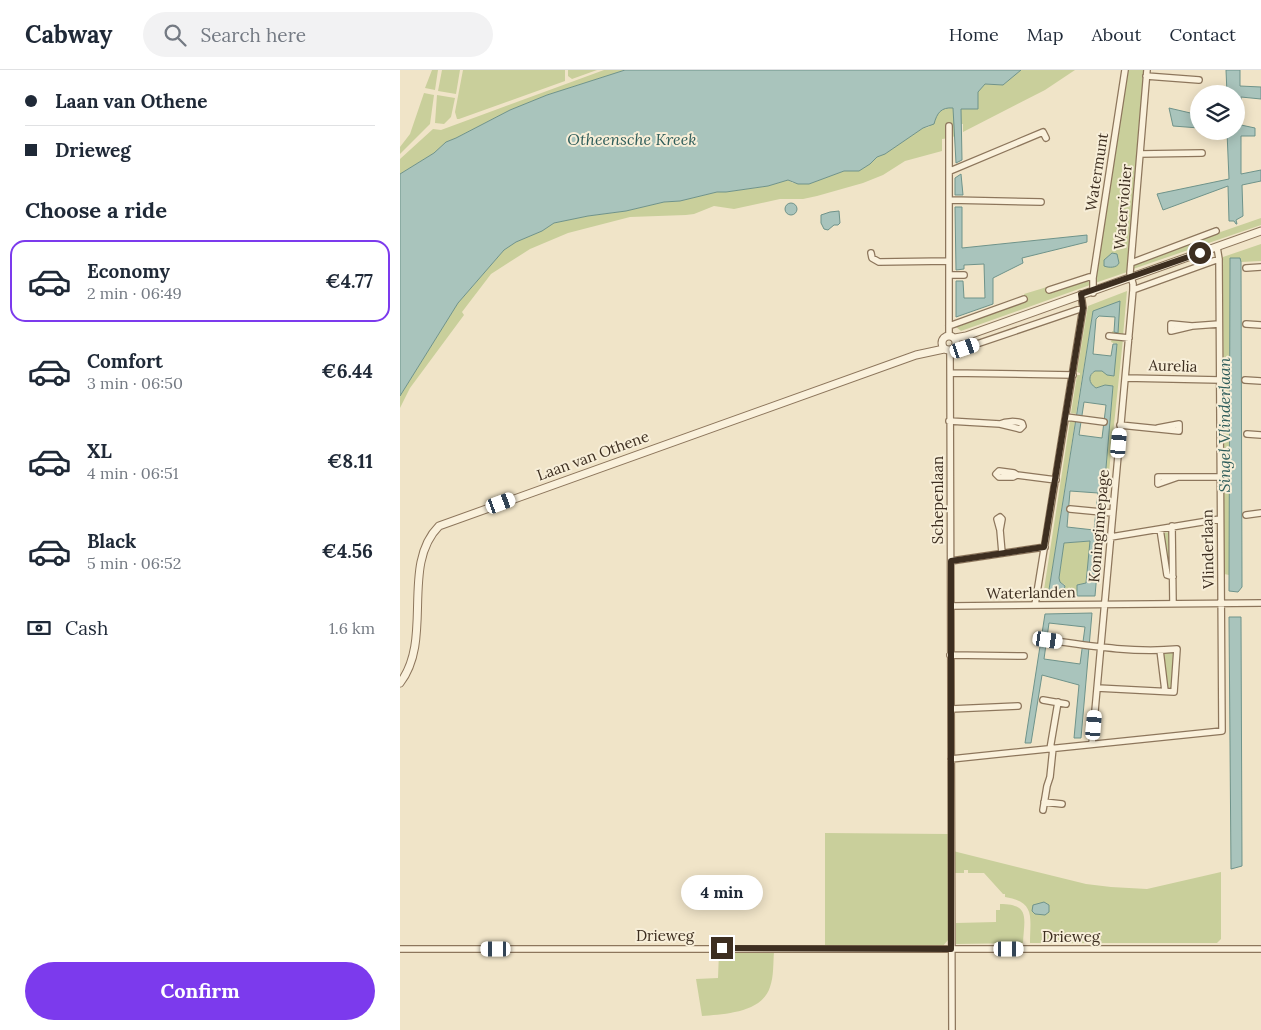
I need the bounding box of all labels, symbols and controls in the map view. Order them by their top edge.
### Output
search box [143,12,493,57]
text: Cabway [25,19,113,50]
icon: search [161,21,189,49]
text: Search here [201,23,306,47]
text: Home [949,23,999,46]
text: Map [1027,23,1063,46]
text: About [1091,23,1141,46]
text: Contact [1169,23,1236,46]
map controls [1190,85,1245,140]
button: layers [1190,85,1245,140]
text: Laan van Othene [55,89,208,113]
water label: Otheensche Kreek [567,129,697,149]
street label: Watermunt [1081,131,1112,213]
text: Drieweg [55,138,131,162]
street label: Waterviolier [1109,163,1136,251]
text: Choose a ride [25,196,167,224]
route start [1189,242,1211,264]
icon: car [27,259,72,304]
text: Economy [87,259,170,283]
text: €4.77 [325,269,373,293]
text: 2 min · 06:49 [87,283,182,303]
car [948,336,981,360]
icon: car [27,349,72,394]
text: Comfort [87,349,163,373]
street label: Aurelia [1147,355,1198,376]
water label: Singel Vlinderlaan [1214,357,1234,493]
text: €6.44 [321,359,373,383]
text: 3 min · 06:50 [87,373,183,393]
street label: Laan van Othene [534,426,651,485]
car [1110,427,1127,459]
icon: car [27,439,72,484]
text: XL [87,439,112,463]
text: €8.11 [327,449,373,473]
street label: Schepenlaan [928,456,947,544]
text: 4 min · 06:51 [87,463,179,483]
street label: Koninginnepage [1084,469,1113,583]
car [484,491,517,515]
street label: Vlinderlaan [1197,509,1218,590]
icon: car [27,529,72,574]
text: Black [87,529,136,553]
text: €4.56 [322,539,373,563]
text: 5 min · 06:52 [87,553,181,573]
street label: Waterlanden [986,582,1076,603]
icon: cash [25,614,53,642]
text: Cash [65,616,108,640]
text: 1.6 km [329,618,375,638]
car [1032,630,1063,650]
car [1085,709,1102,741]
callout: 4 min [681,876,763,910]
text: 4 min [700,882,744,902]
street label: Drieweg [636,926,695,945]
street label: Drieweg [1042,927,1101,946]
route end [711,937,733,959]
car [481,942,511,957]
car [994,942,1024,957]
button: Confirm [25,962,375,1020]

